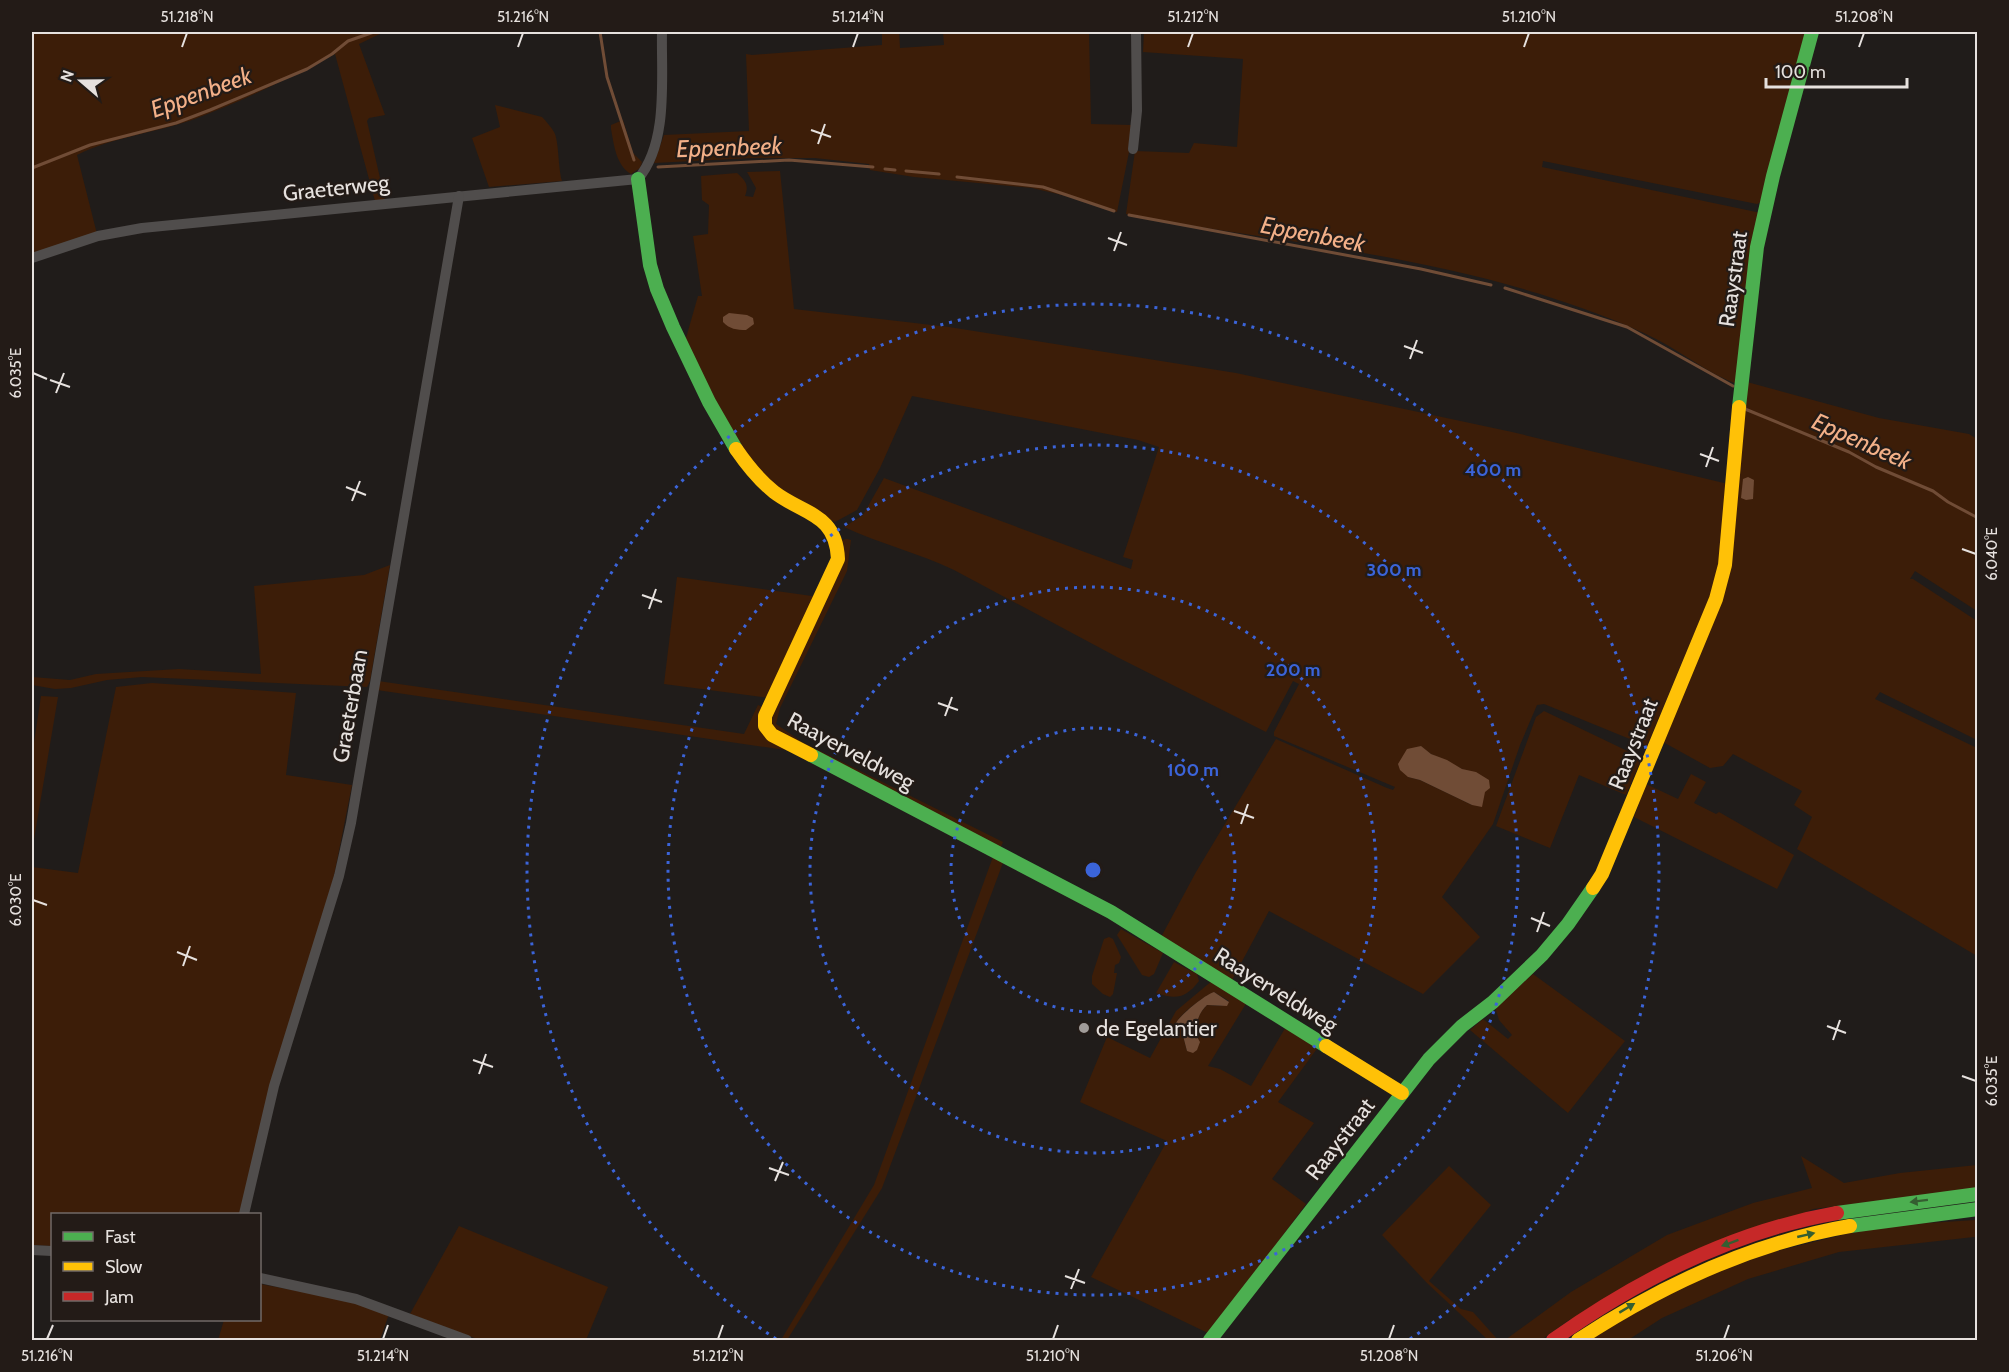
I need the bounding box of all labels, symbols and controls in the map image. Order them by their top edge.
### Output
text: 51.218°N [161,8,213,26]
text: 51.216°N [497,8,549,26]
text: 51.214°N [832,8,884,26]
text: 51.212°N [1167,8,1219,26]
text: 51.210°N [1502,8,1556,26]
text: 51.208°N [1835,8,1893,26]
north arrow [51,51,111,111]
scale bar [1766,51,1907,89]
water label: Eppenbeek [146,60,256,124]
text: 100 m [1775,61,1826,83]
text: N [57,67,78,85]
water label: Eppenbeek [676,131,783,163]
street label: Graeterweg [281,169,392,207]
water label: Eppenbeek [1258,210,1368,258]
street label: Raaystraat [1713,229,1753,329]
text: 6.035°E [7,348,25,398]
water label: Eppenbeek [1808,406,1917,476]
text: 400 m [1465,459,1521,481]
text: 6.040°E [1983,527,2001,581]
text: 300 m [1367,559,1421,581]
street label: Graeterbaan [327,647,373,765]
text: 200 m [1266,659,1320,681]
street label: Raaystraat [1602,694,1664,794]
street label: Raayerveldweg [783,706,920,796]
text: 100 m [1167,759,1219,781]
centre of rings [1083,860,1103,880]
text: 6.030°E [7,873,25,927]
street label: Raayerveldweg [1209,941,1343,1039]
place label: de Egelantier [1096,1015,1217,1042]
marker: de Egelantier [1077,1021,1091,1035]
text: 6.035°E [1983,1056,2001,1106]
street label: Raaystraat [1300,1092,1381,1185]
one-way arrow [1910,1196,1929,1206]
legend [51,1213,261,1321]
text: Fast [105,1226,136,1248]
one-way arrow [1797,1230,1816,1239]
one-way arrow [1720,1238,1738,1248]
text: Slow [105,1256,142,1278]
text: Jam [104,1286,134,1308]
one-way arrow [1619,1303,1635,1314]
text: 51.216°N [21,1347,73,1365]
text: 51.214°N [357,1347,409,1365]
text: 51.212°N [692,1347,744,1365]
text: 51.210°N [1026,1347,1080,1365]
text: 51.208°N [1360,1347,1418,1365]
text: 51.206°N [1695,1347,1753,1365]

